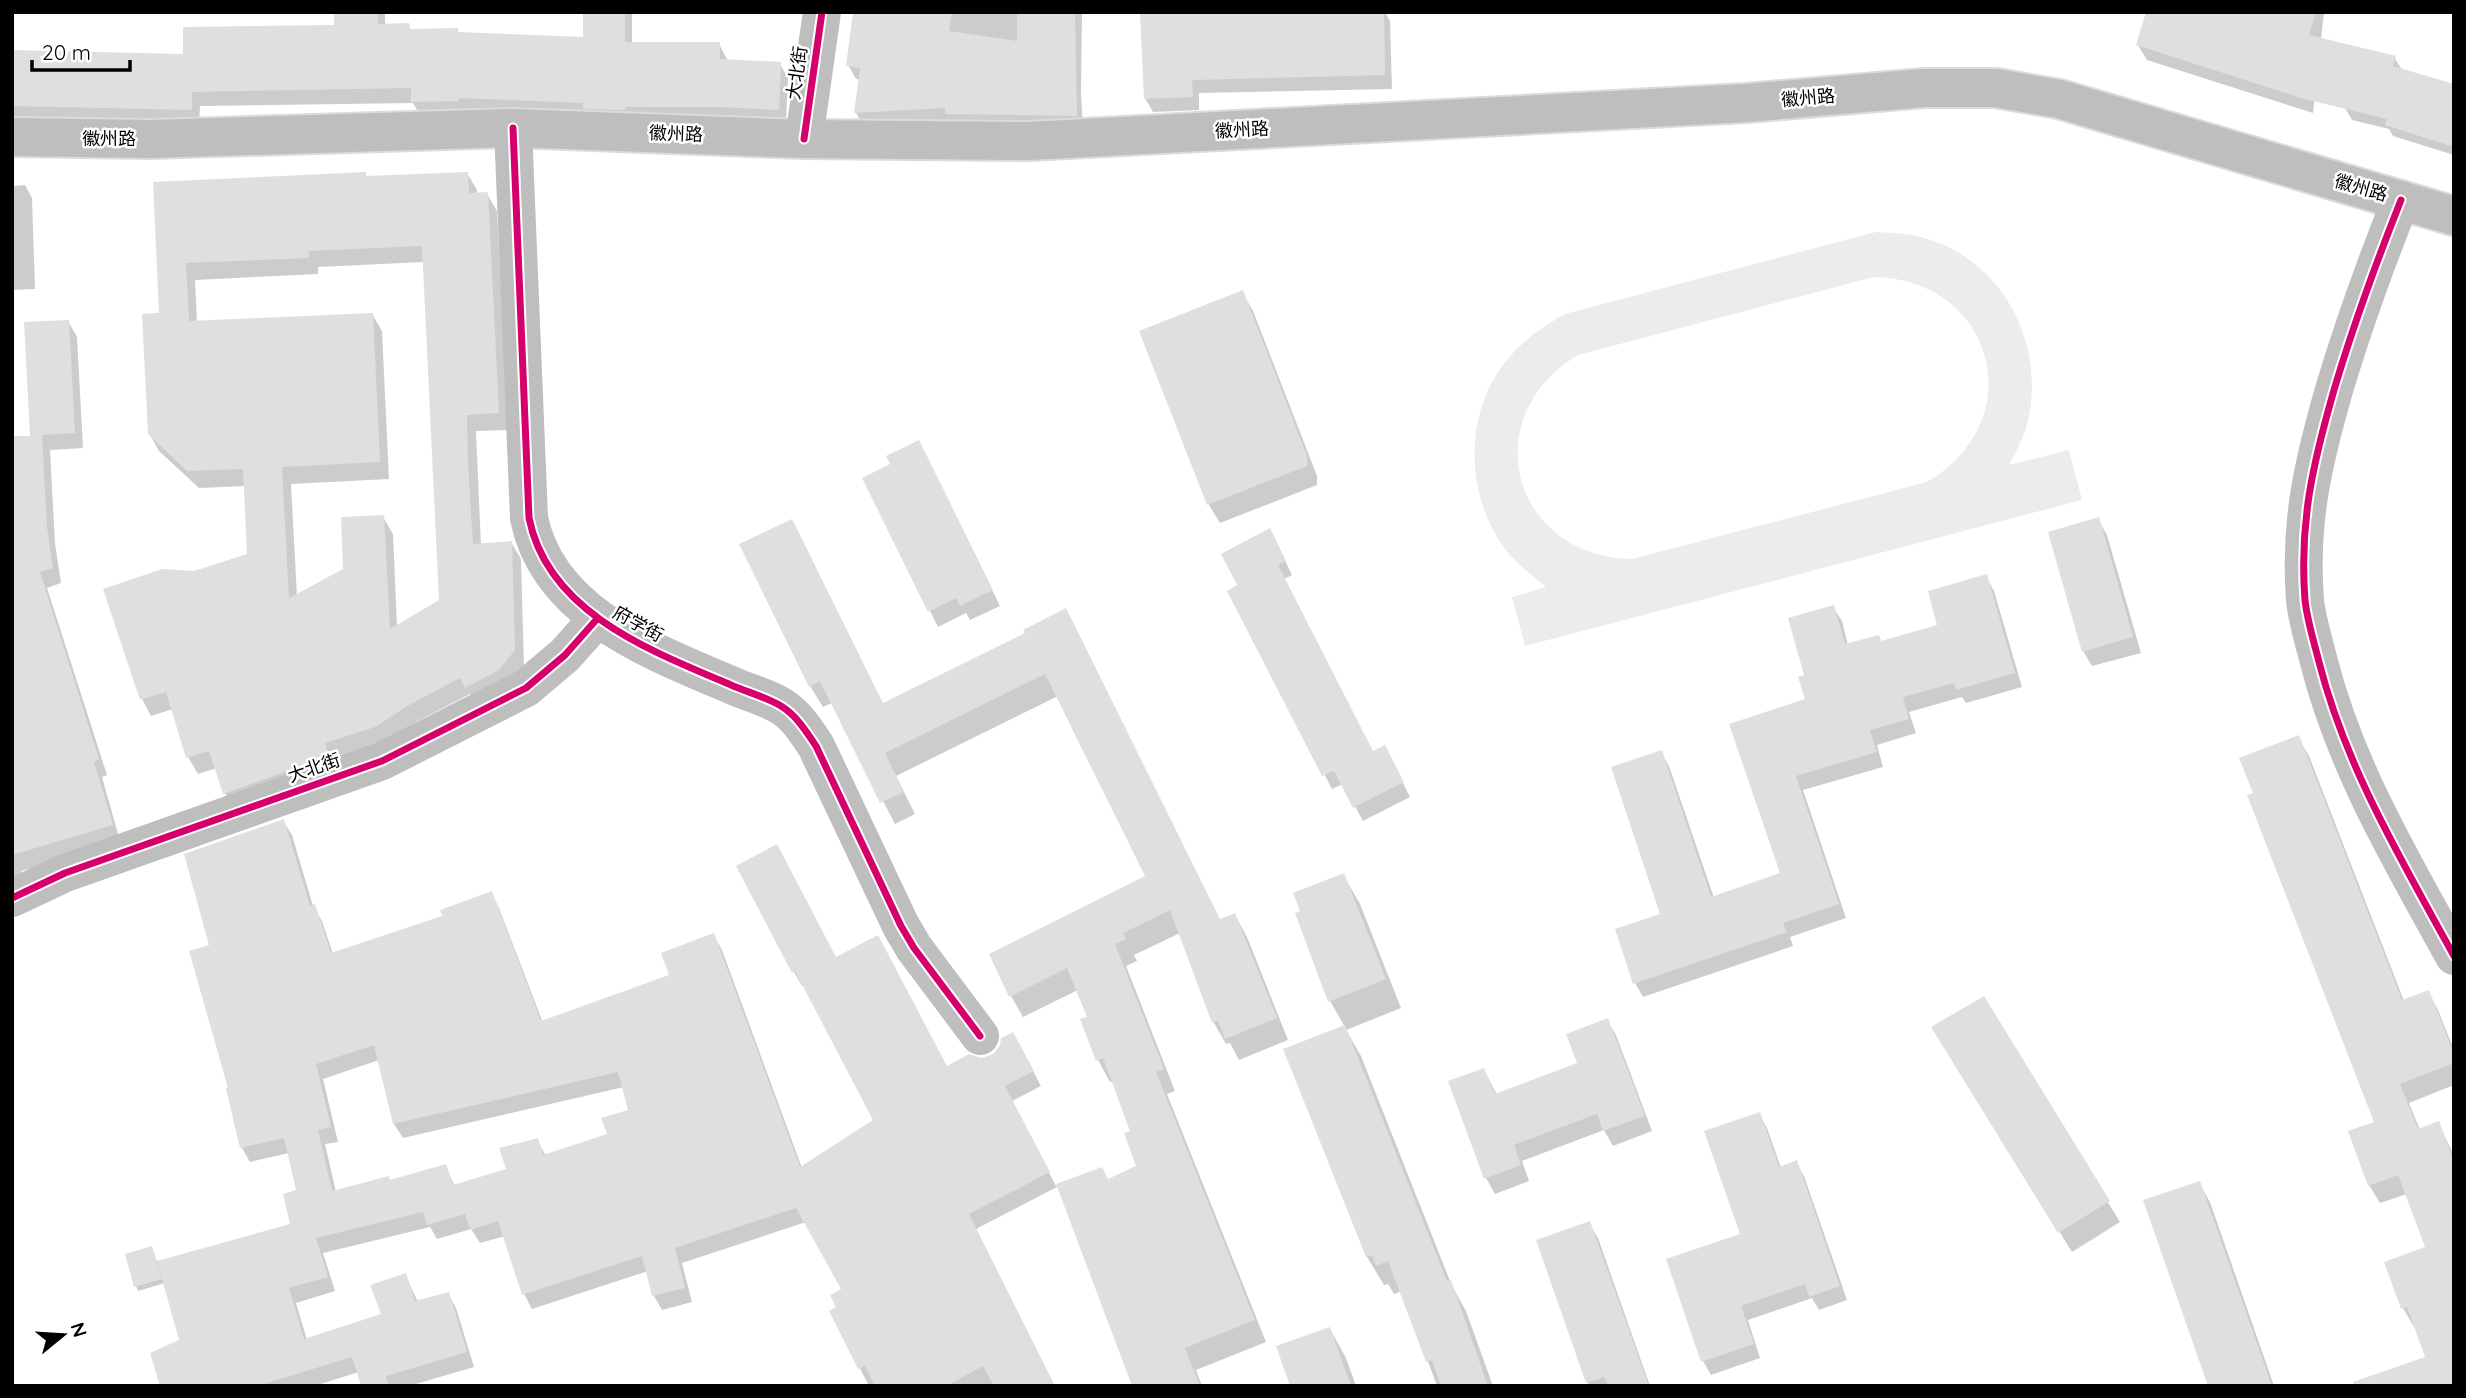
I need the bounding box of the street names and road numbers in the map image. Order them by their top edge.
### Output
street label: 大北街 [781,45,812,101]
street label: 徽州路 [1780,84,1836,111]
street label: 徽州路 [1214,117,1270,142]
street label: 徽州路 [649,121,703,146]
street label: 徽州路 [82,127,136,150]
street label: 徽州路 [2332,169,2390,206]
street label: 府学街 [609,600,667,647]
street label: 大北街 [285,748,343,787]

